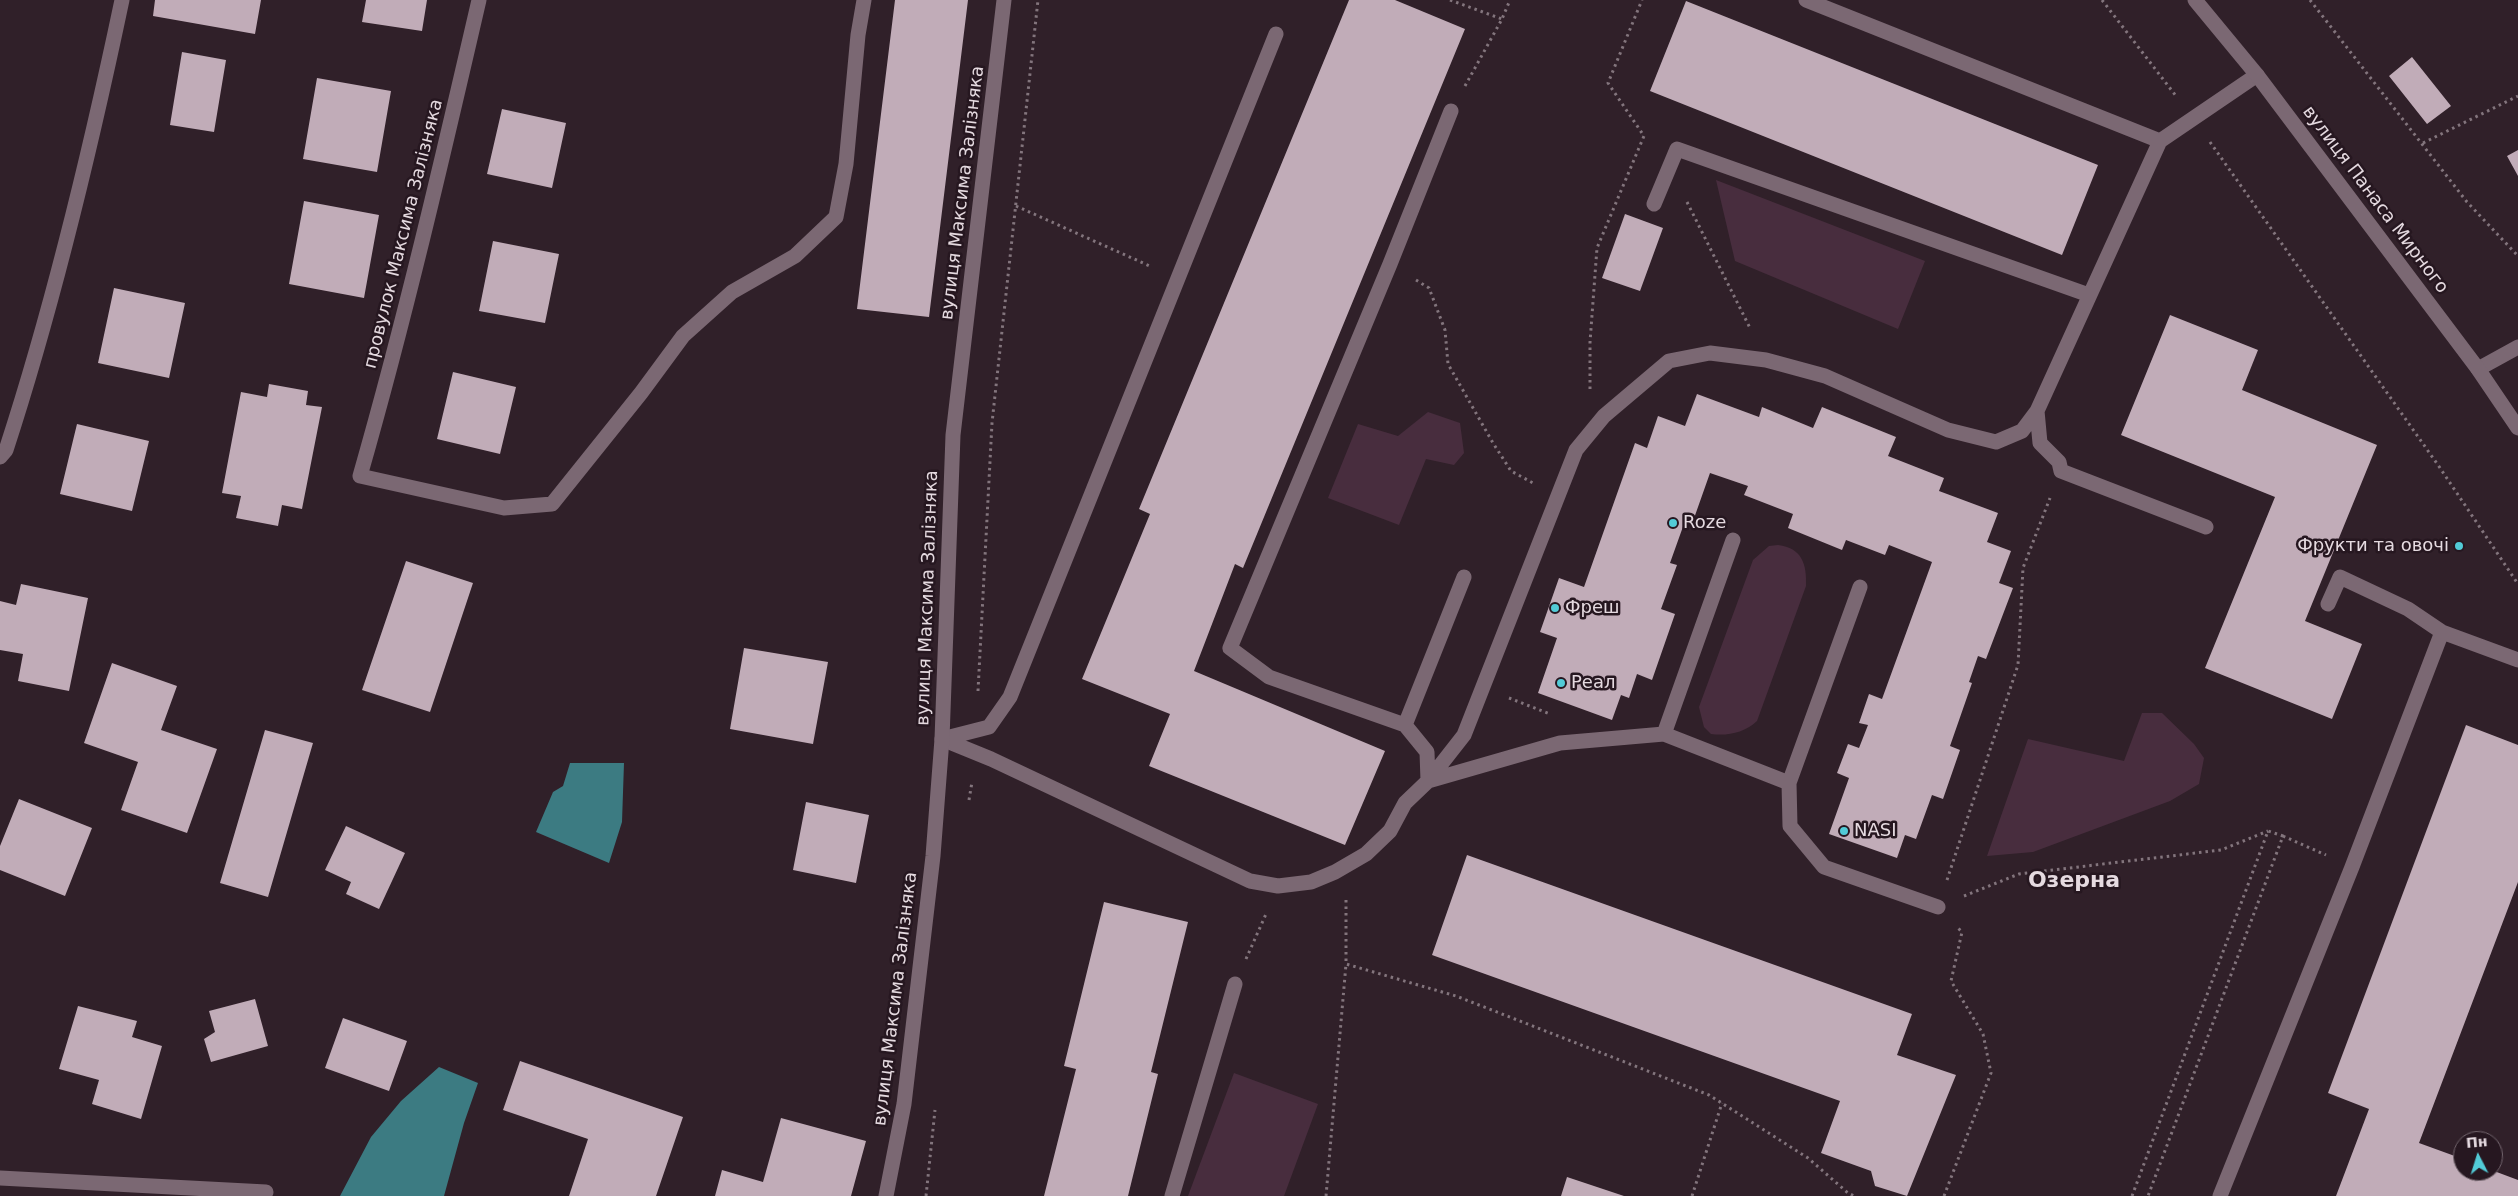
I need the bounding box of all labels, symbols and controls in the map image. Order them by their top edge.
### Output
street label: вулиця Максима Залізняка [937,65,989,321]
street label: провулок Максима Залізняка [360,97,448,371]
street label: вулиця Панаса Мирного [2297,102,2453,298]
street label: вулиця Максима Залізняка [913,470,943,726]
place label: Roze [1683,512,1726,534]
marker: Roze [1667,517,1679,529]
place label: Фрукти та овочі [2297,535,2449,557]
marker: Фрукти та овочі [2453,540,2465,552]
place label: Фреш [1565,597,1619,619]
marker: Фреш [1549,602,1561,614]
place label: Реал [1571,672,1615,694]
marker: Реал [1555,677,1567,689]
place label: NASI [1854,820,1897,842]
marker: NASI [1838,825,1850,837]
district label: Озерна [2028,868,2120,894]
street label: вулиця Максима Залізняка [870,871,922,1127]
north arrow [2453,1131,2503,1181]
text: Пн [2465,1133,2488,1151]

